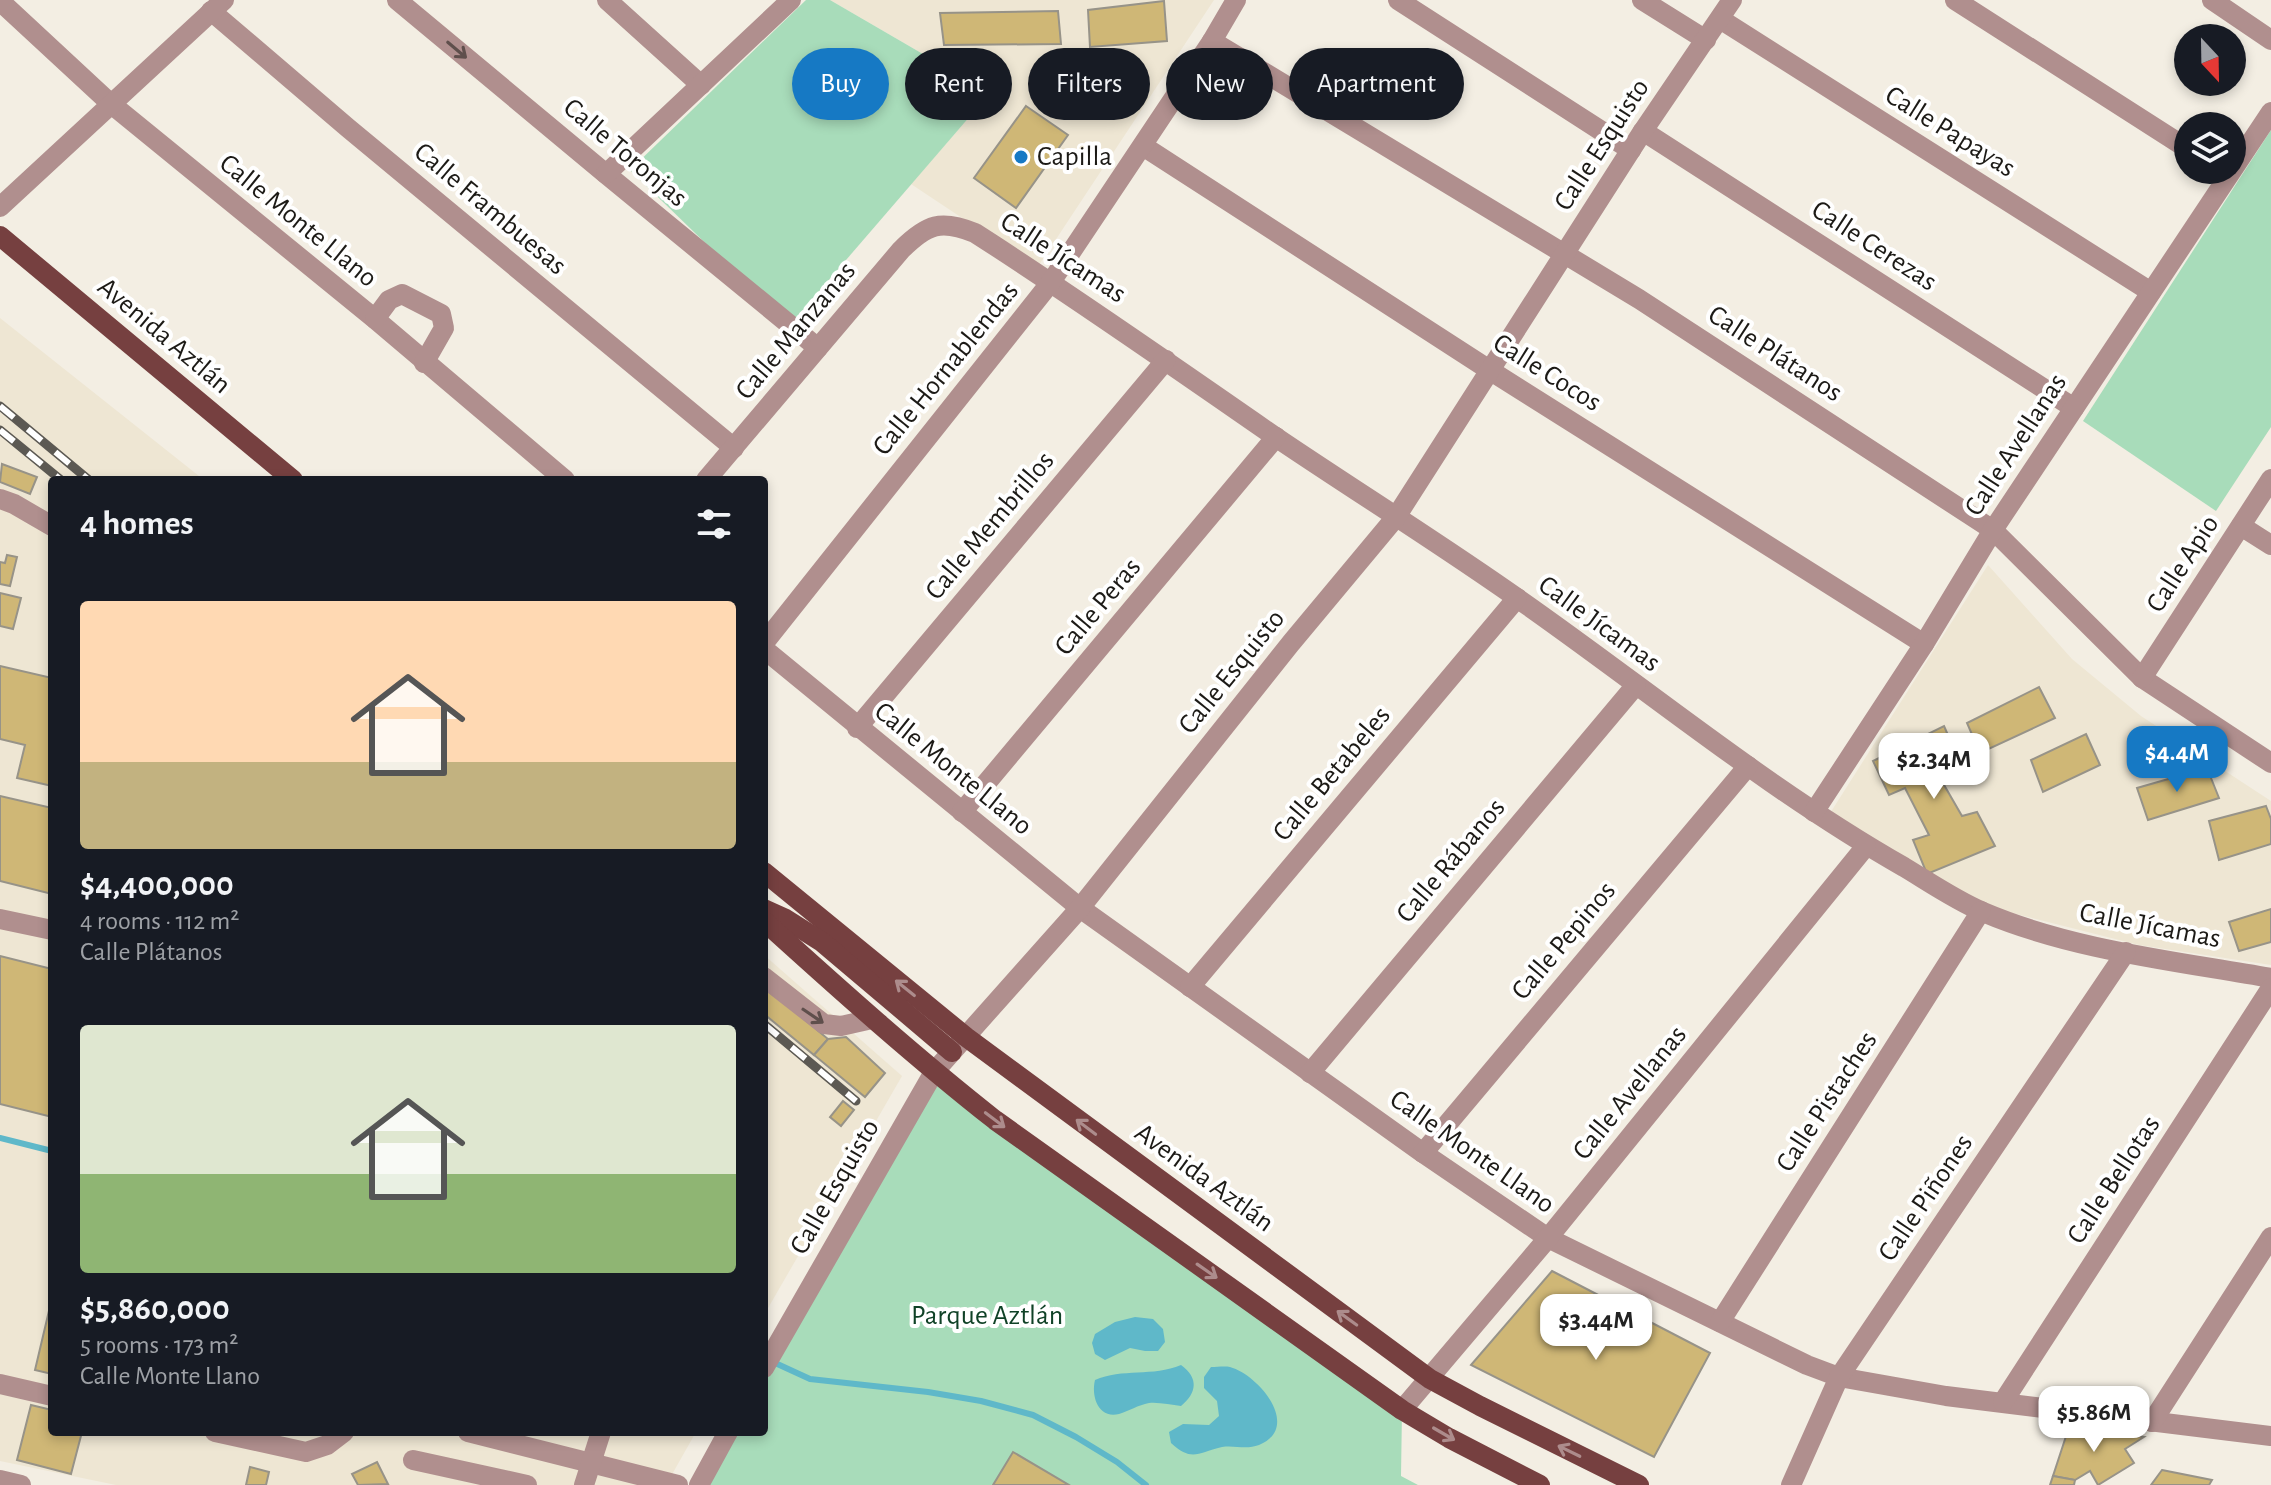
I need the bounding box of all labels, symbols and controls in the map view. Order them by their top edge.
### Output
north arrow [2174,24,2246,96]
map controls [2174,24,2246,184]
one-way arrow [447,41,467,59]
chip: Buy [792,48,889,120]
chip: Rent [905,48,1012,120]
chip: Filters [1028,48,1150,120]
chip: New [1166,48,1273,120]
chip: Apartment [1289,48,1464,120]
street label: Calle Esquisto [1549,74,1655,216]
street label: Calle Papayas [1880,81,2020,183]
street label: Calle Toronjas [558,93,692,213]
button: layers [2174,112,2246,184]
street label: Calle Frambuesas [409,138,571,280]
place label: Capilla [1037,143,1112,171]
marker: Capilla [1012,148,1030,166]
street label: Calle Monte Llano [214,149,382,293]
street label: Calle Cerezas [1807,195,1941,297]
street label: Calle Jícamas [995,207,1131,309]
street label: Calle Manzanas [731,257,861,405]
street label: Avenida Aztlán [92,273,236,399]
street label: Calle Hornablendas [868,277,1024,461]
street label: Calle Plátanos [1703,300,1847,408]
street label: Calle Cocos [1488,329,1606,417]
street label: Calle Avellanas [1960,369,2072,521]
street label: Calle Membrillos [920,447,1060,605]
icon: filters [692,502,736,546]
text: 4 homes [80,507,194,541]
street label: Calle Apio [2142,511,2224,617]
street label: Calle Peras [1050,553,1146,661]
street label: Calle Jícamas [1533,571,1665,677]
street label: Calle Esquisto [1174,605,1290,739]
icon: home [336,653,480,797]
street label: Calle Monte Llano [869,697,1037,841]
street label: Calle Betabeles [1268,701,1396,847]
pin: $4.4M [2121,726,2233,794]
pin: $2.34M [1869,733,1999,801]
text: $4.4M [2145,739,2209,765]
text: $2.34M [1897,746,1971,772]
street label: Calle Rábanos [1391,794,1511,928]
text: $4,400,000 [80,868,234,902]
street label: Calle Pepinos [1507,877,1621,1005]
street label: Calle Jícamas [2077,899,2223,953]
text: 4 rooms · 112 m² [80,908,239,934]
text: Calle Plátanos [80,939,222,965]
one-way arrow [896,979,916,997]
one-way arrow [802,1008,824,1024]
street label: Calle Avellanas [1568,1021,1692,1165]
street label: Calle Pistaches [1771,1027,1883,1177]
icon: home [336,1077,480,1221]
street label: Calle Monte Llano [1385,1085,1559,1219]
one-way arrow [984,1111,1005,1128]
street label: Calle Bellotas [2062,1111,2166,1249]
street label: Calle Esquisto [785,1115,885,1259]
one-way arrow [1076,1118,1097,1135]
street label: Avenida Aztlán [1129,1118,1279,1238]
street label: Calle Piñones [1874,1130,1978,1266]
one-way arrow [1195,1263,1217,1279]
text: $5,860,000 [80,1292,230,1326]
pin: $3.44M [1531,1294,1661,1362]
park label: Parque Aztlán [911,1302,1063,1330]
text: $3.44M [1558,1307,1634,1333]
one-way arrow [1337,1310,1358,1327]
text: 5 rooms · 173 m² [80,1332,238,1358]
text: Calle Monte Llano [80,1363,260,1389]
pin: $5.86M [2029,1386,2159,1454]
text: $5.86M [2057,1399,2131,1425]
one-way arrow [1431,1427,1455,1442]
one-way arrow [1558,1442,1582,1458]

